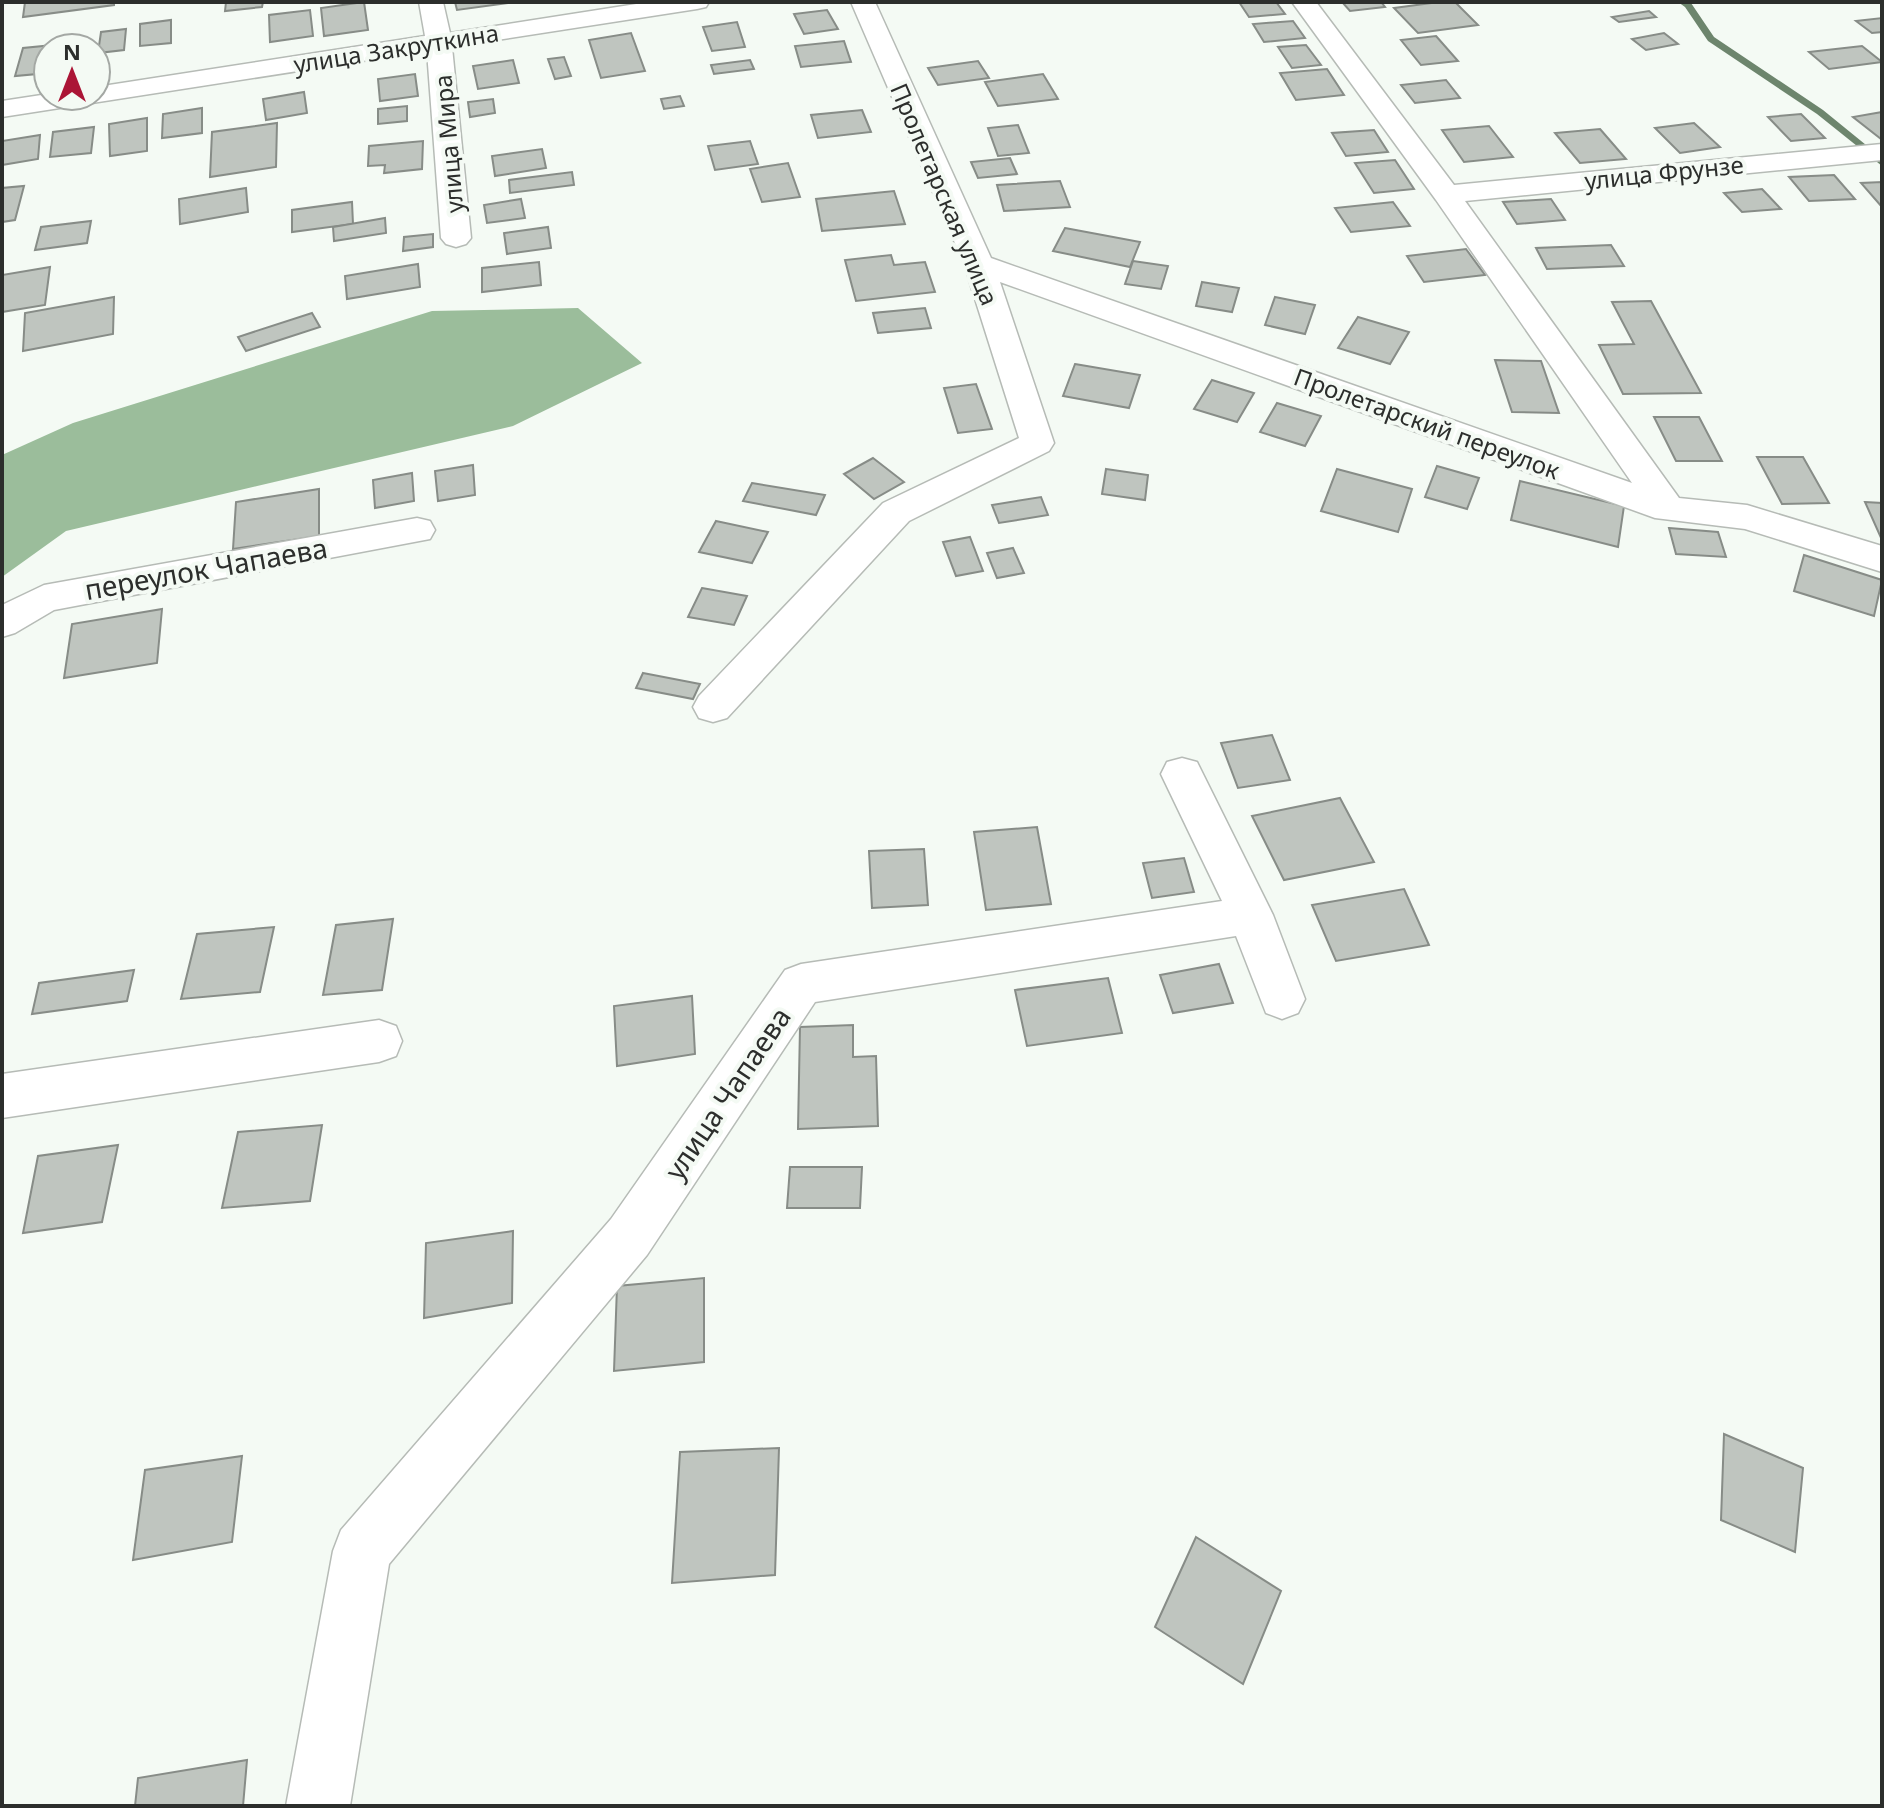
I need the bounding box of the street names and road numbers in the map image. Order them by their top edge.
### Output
street label: улица Закруткина [291,15,501,81]
street label: улица Мира [426,73,470,215]
street label: Пролетарская улица [883,78,1007,310]
street label: улица Фрунзе [1583,147,1745,197]
street label: Пролетарский переулок [1290,360,1565,487]
street label: переулок Чапаева [82,528,330,608]
street label: улица Чапаева [655,999,799,1187]

